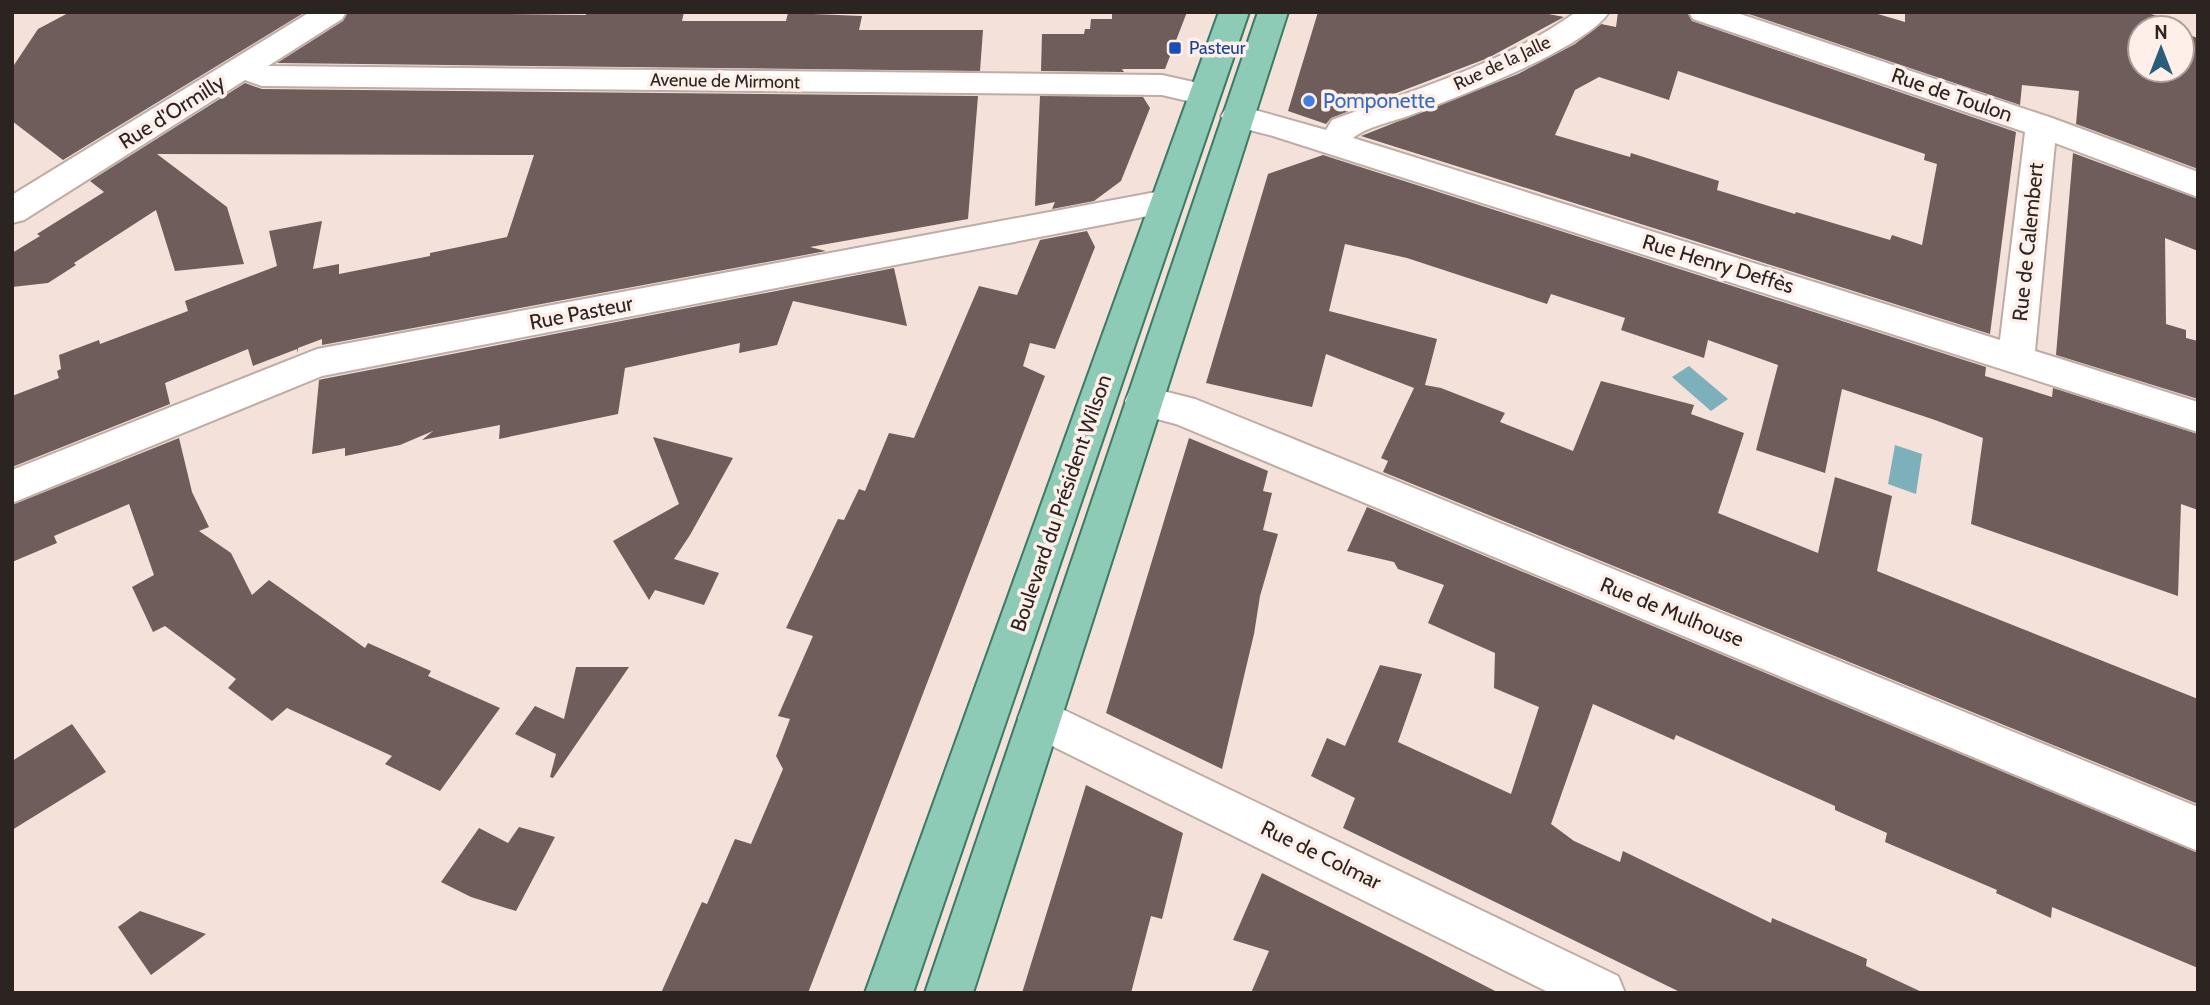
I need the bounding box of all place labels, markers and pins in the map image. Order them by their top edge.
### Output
place label: Pasteur [1189,37,1246,59]
marker: Pasteur [1167,40,1183,56]
place label: Pomponette [1323,88,1436,113]
marker: Pomponette [1301,93,1317,109]

